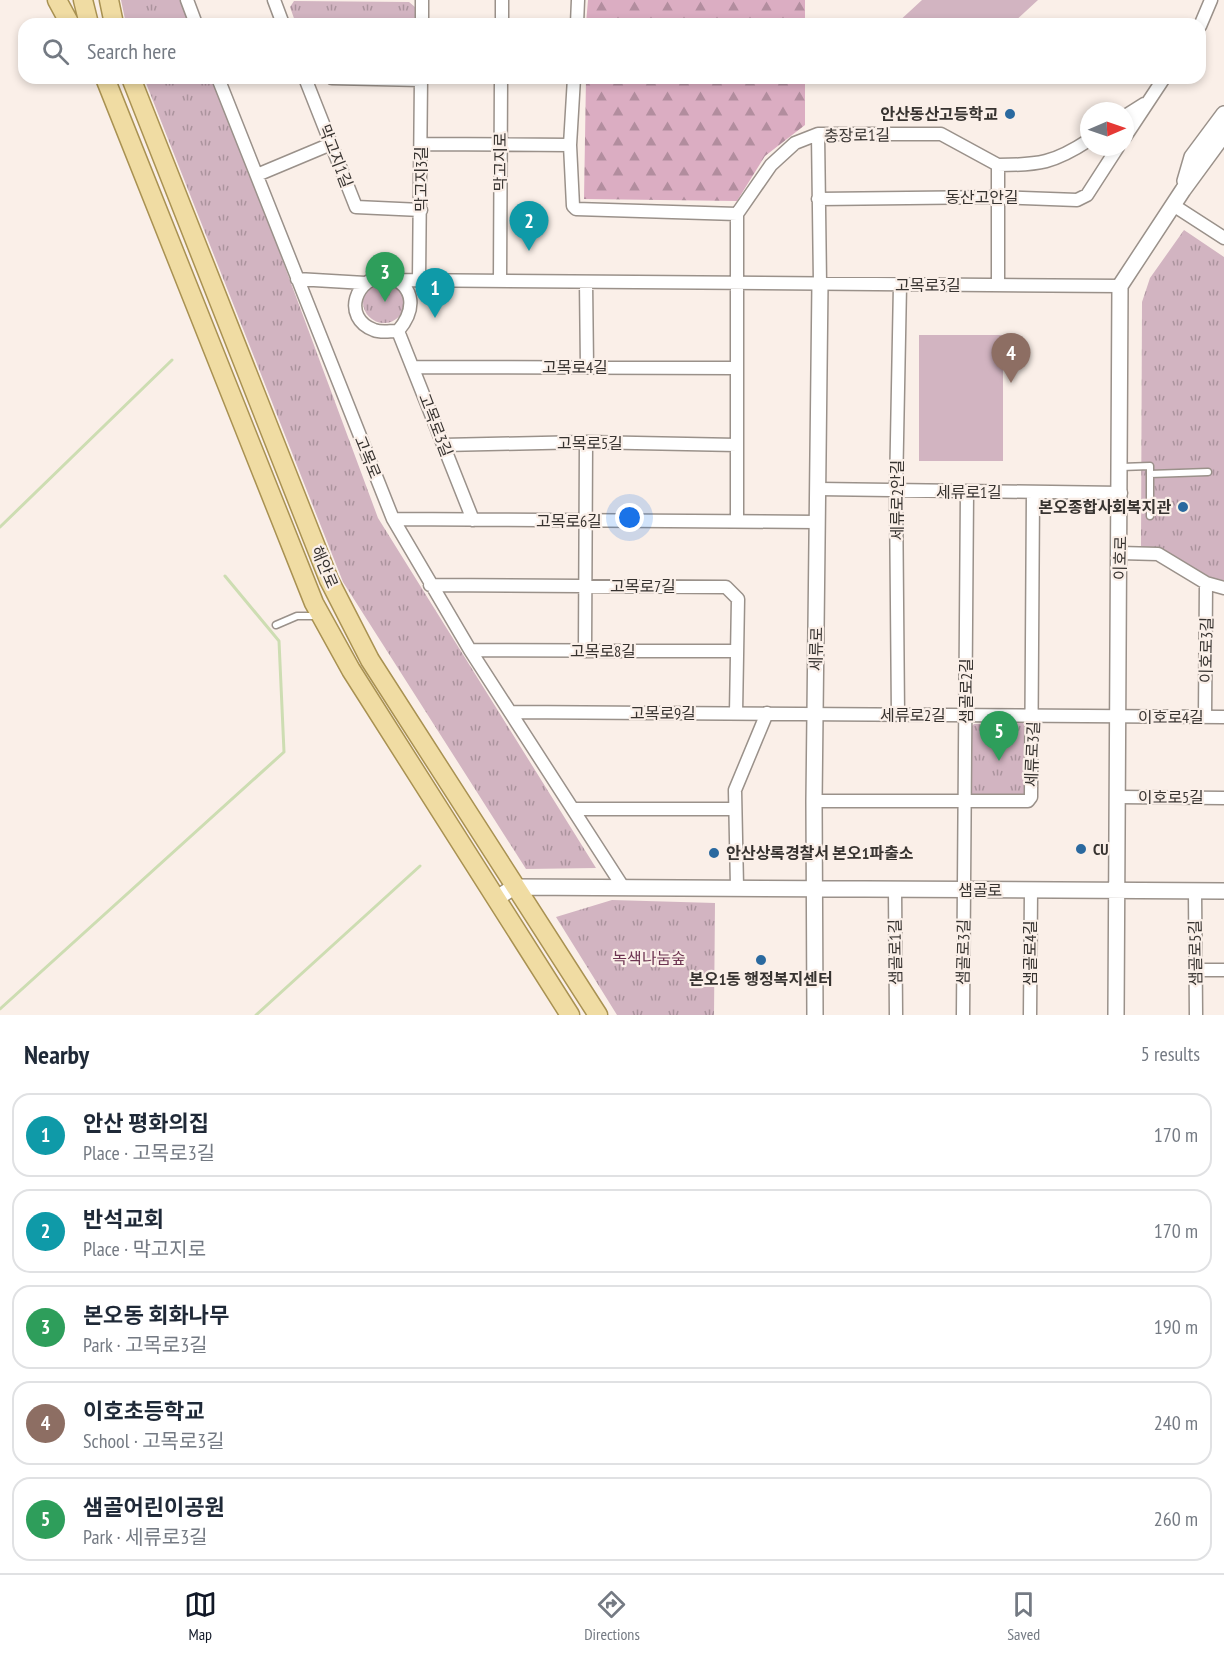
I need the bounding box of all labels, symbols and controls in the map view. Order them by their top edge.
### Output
search box [18,18,1206,84]
icon: search [39,35,72,68]
text: Search here [87,37,176,65]
north arrow [1080,102,1134,156]
place label: 안산동산고등학교 [880,104,998,124]
marker: 안산동산고등학교 [1003,107,1017,121]
street label: 막고지1길 [315,122,357,190]
street label: 충장로1길 [824,124,890,146]
street label: 막고지로 [490,132,510,191]
street label: 막고지3길 [411,146,431,212]
street label: 동산고안길 [945,187,1019,207]
pin: 2 [510,202,548,251]
pin: 3 [366,252,404,302]
pin: 1 [416,268,454,318]
street label: 고목로3길 [895,275,961,295]
pin: 4 [992,334,1030,383]
street label: 고목로4길 [542,357,608,377]
street label: 고목로3길 [415,391,457,459]
street label: 고목로 [350,433,386,481]
street label: 고목로5길 [557,433,623,453]
street label: 세류로2안길 [887,460,907,540]
street label: 세류로1길 [936,482,1002,502]
place label: 본오종합사회복지관 [1039,497,1171,517]
marker: 본오종합사회복지관 [1176,500,1190,514]
your location [615,503,644,532]
street label: 고목로6길 [536,511,602,531]
street label: 이호로 [1110,535,1130,580]
street label: 해안로 [307,543,343,591]
street label: 고목로7길 [610,576,676,596]
street label: 이호로3길 [1195,617,1217,683]
street label: 세류로 [806,626,826,671]
street label: 고목로8길 [570,641,636,661]
street label: 샘골로2길 [956,658,976,724]
street label: 고목로9길 [630,703,696,723]
street label: 세류로2길 [880,705,946,725]
street label: 이호로4길 [1138,707,1204,727]
pin: 5 [980,712,1018,761]
street label: 세류로3길 [1021,721,1043,787]
street label: 이호로5길 [1138,787,1204,807]
place label: CU [1093,839,1109,859]
marker: CU [1074,842,1088,856]
place label: 안산상록경찰서 본오1파출소 [726,843,914,863]
marker: 안산상록경찰서 본오1파출소 [707,846,721,860]
street label: 샘골로 [958,880,1002,900]
street label: 샘골로1길 [884,919,906,985]
street label: 샘골로3길 [952,919,974,985]
street label: 샘골로4길 [1020,920,1040,986]
street label: 샘골로5길 [1184,920,1206,986]
park label: 녹색나눔숲 [612,948,686,968]
marker: 본오1동 행정복지센터 [754,953,768,967]
place label: 본오1동 행정복지센터 [689,969,833,989]
text: Nearby [24,1038,89,1071]
text: 5 results [1141,1041,1200,1067]
text: 안산 평화의집 [83,1109,209,1137]
text: 1 [41,1122,50,1148]
text: 170 m [1154,1122,1198,1148]
text: Place · 고목로3길 [83,1140,215,1166]
text: 반석교회 [83,1205,164,1233]
text: 2 [41,1218,50,1244]
text: 170 m [1154,1218,1198,1244]
text: Place · 막고지로 [83,1236,206,1262]
text: 본오동 회화나무 [83,1301,229,1329]
text: 3 [41,1314,50,1340]
text: 190 m [1154,1314,1198,1340]
text: Park · 고목로3길 [83,1332,208,1358]
text: 이호초등학교 [83,1397,204,1425]
text: 4 [41,1410,50,1436]
text: 240 m [1154,1410,1198,1436]
text: School · 고목로3길 [83,1428,225,1454]
text: 샘골어린이공원 [83,1493,225,1521]
text: 5 [41,1506,50,1532]
text: 260 m [1154,1506,1198,1532]
text: Park · 세류로3길 [83,1524,208,1550]
tab: Map [184,1588,217,1644]
tab: Directions [584,1588,640,1644]
tab: Saved [1007,1588,1040,1644]

